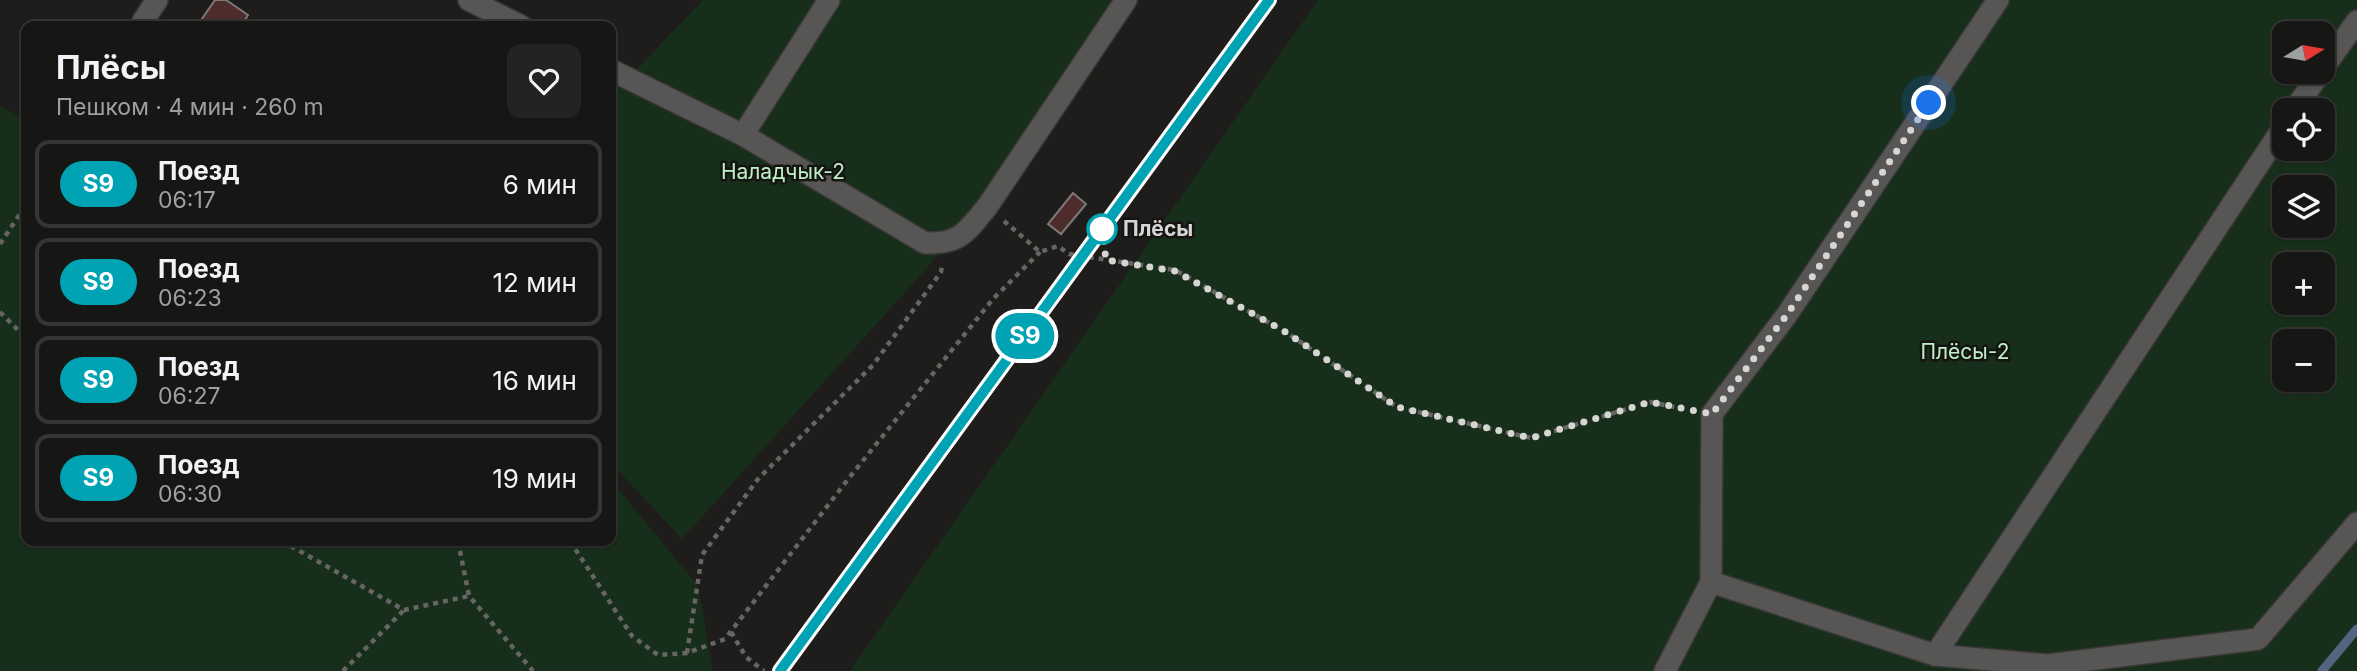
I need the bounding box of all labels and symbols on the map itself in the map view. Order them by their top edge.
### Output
north arrow [2272,21,2334,84]
your location [1911,85,1946,120]
park label: Наладчык-2 [721,159,845,184]
marker: Плёсы [1087,214,1117,244]
place label: Плёсы [1123,216,1193,241]
line badge: S9 [993,313,1056,359]
park label: Плёсы-2 [1920,339,2010,364]

